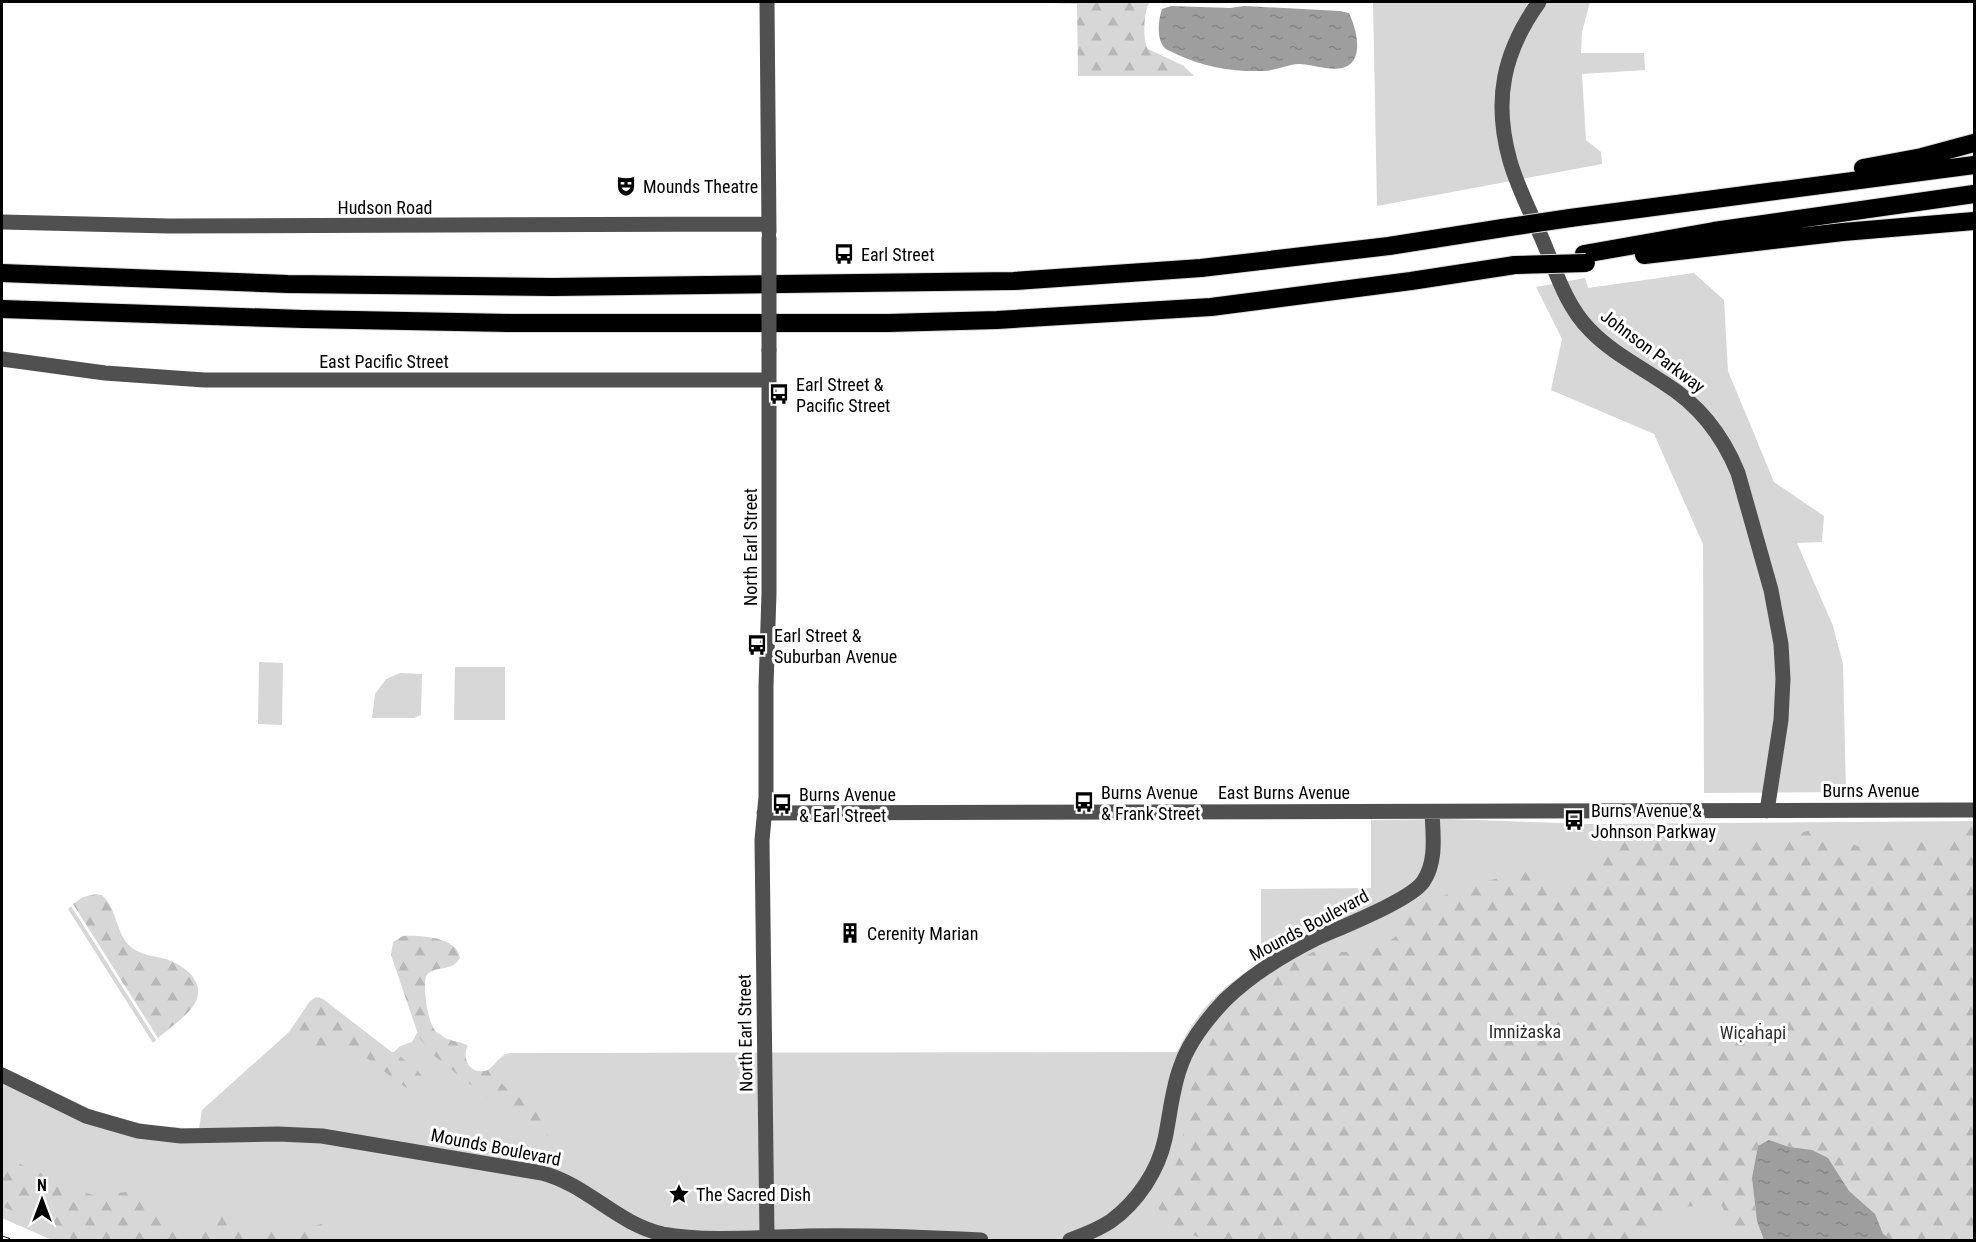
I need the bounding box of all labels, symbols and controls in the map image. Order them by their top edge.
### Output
theatre icon: Mounds Theatre [614,174,638,198]
place label: Mounds Theatre [643,176,758,197]
street label: Hudson Road [337,197,433,218]
bus stop icon: Earl Street [832,242,856,266]
place label: Earl Street [861,244,935,265]
street label: Johnson Parkway [1597,305,1710,397]
street label: East Pacific Street [319,351,449,372]
place label: Earl Street & Pacific Street [796,374,890,416]
bus stop icon: Earl Street & Pacific Street [767,382,791,406]
street label: North Earl Street [740,488,761,606]
place label: Earl Street & Suburban Avenue [774,625,897,667]
bus stop icon: Earl Street & Suburban Avenue [745,633,769,657]
street label: Burns Avenue [1823,780,1919,801]
place label: Burns Avenue & Frank Street [1101,782,1200,824]
street label: East Burns Avenue [1218,782,1350,803]
place label: Burns Avenue & Earl Street [799,784,896,826]
bus stop icon: Burns Avenue & Frank Street [1072,790,1096,814]
bus stop icon: Burns Avenue & Earl Street [770,792,794,816]
place label: Burns Avenue & Johnson Parkway [1591,800,1717,842]
bus stop icon: Burns Avenue & Johnson Parkway [1562,808,1586,832]
street label: Mounds Boulevard [1246,885,1372,965]
building icon: Cerenity Marian [838,921,862,945]
place label: Cerenity Marian [867,923,978,944]
street label: North Earl Street [733,974,757,1092]
park label: Imniżaska [1489,1021,1561,1042]
park label: Wic̣aḣapi [1720,1022,1786,1043]
street label: Mounds Boulevard [429,1124,563,1170]
north arrow [12,1170,72,1230]
text: N [37,1176,47,1195]
place icon: The Sacred Dish [667,1182,691,1206]
place label: The Sacred Dish [696,1184,811,1205]

